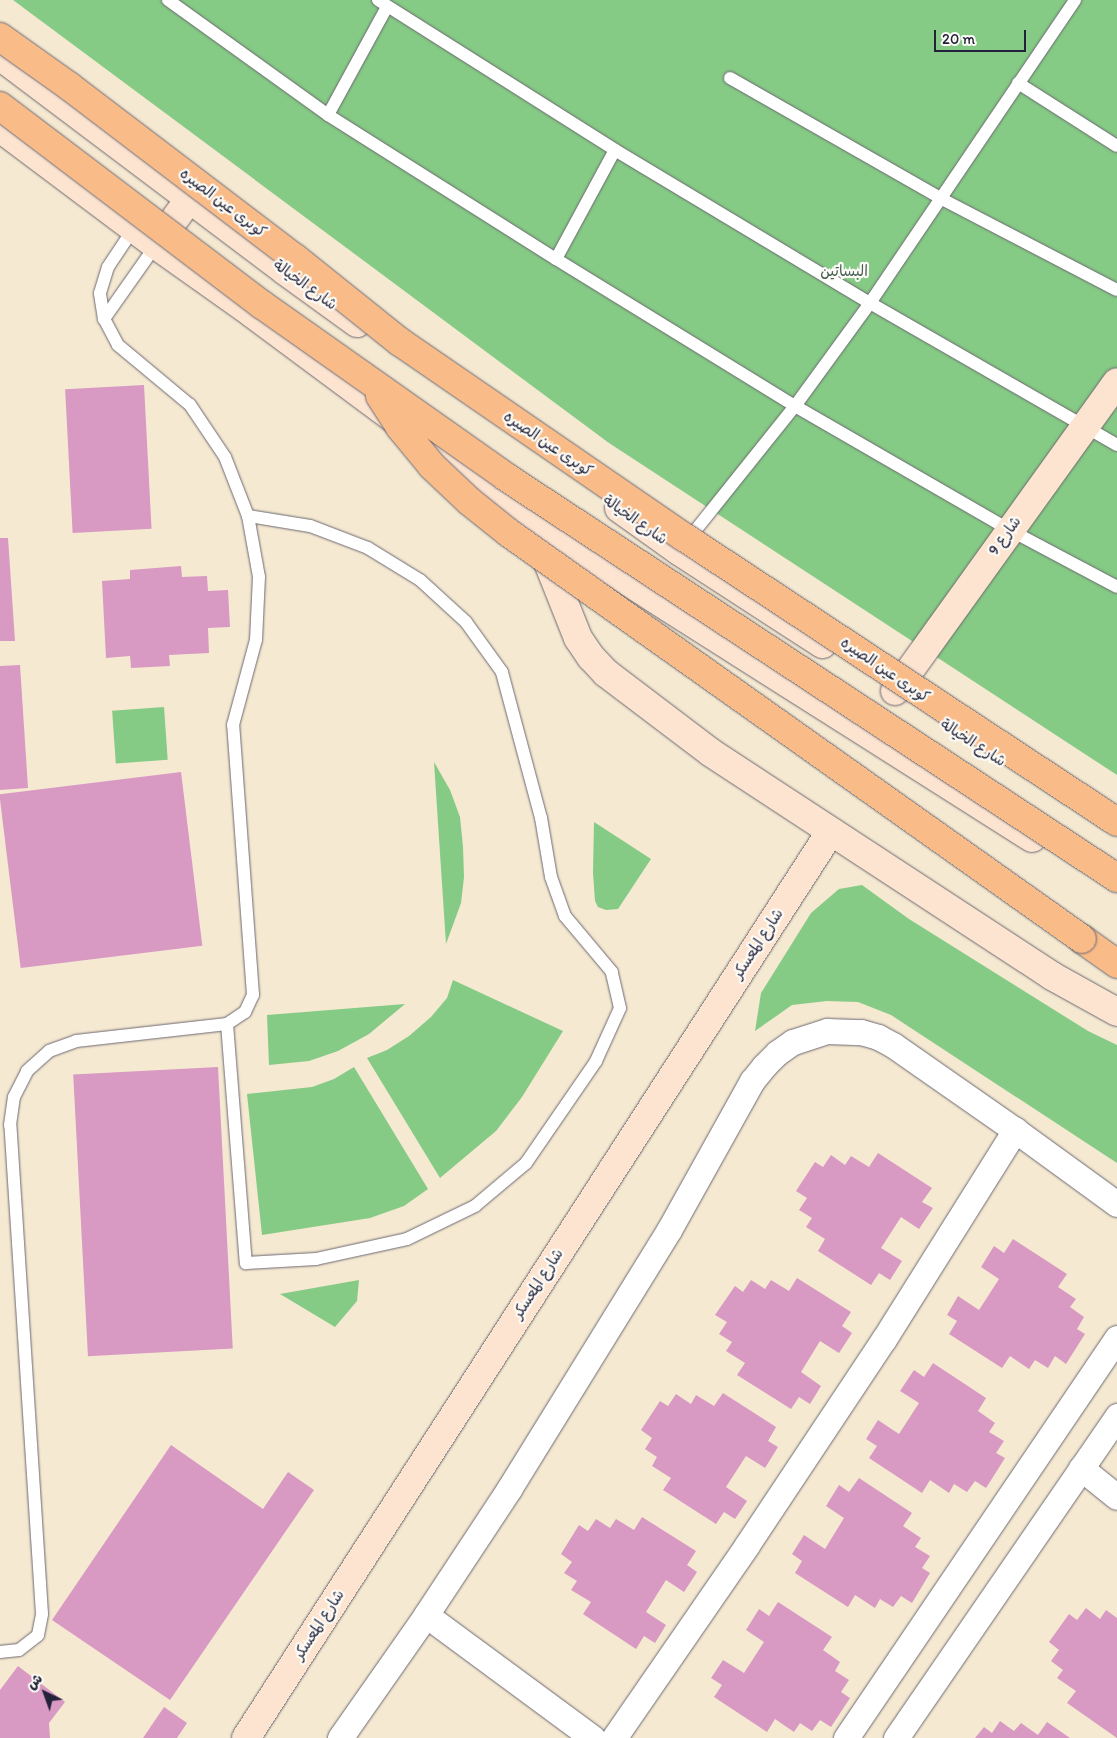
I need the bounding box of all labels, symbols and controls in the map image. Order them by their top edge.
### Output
scale bar [937,20,1030,52]
text: 20 m [942,30,975,48]
street label: كوبرى عين الصيره [176,165,270,241]
street label: شارع الخيالة [270,256,340,314]
park label: البساتين [820,263,868,281]
street label: كوبرى عين الصيره [500,408,596,480]
street label: شارع الخيالة [599,491,671,549]
street label: شارع 9 [985,513,1025,559]
street label: كوبرى عين الصيره [837,634,933,706]
street label: شارع الخيالة [937,715,1009,771]
street label: شارع المعسكر [729,906,787,982]
street label: شارع المعسكر [509,1246,567,1322]
street label: شارع المعسكر [290,1587,348,1663]
north arrow [20,1668,70,1718]
text: ش [23,1670,46,1693]

